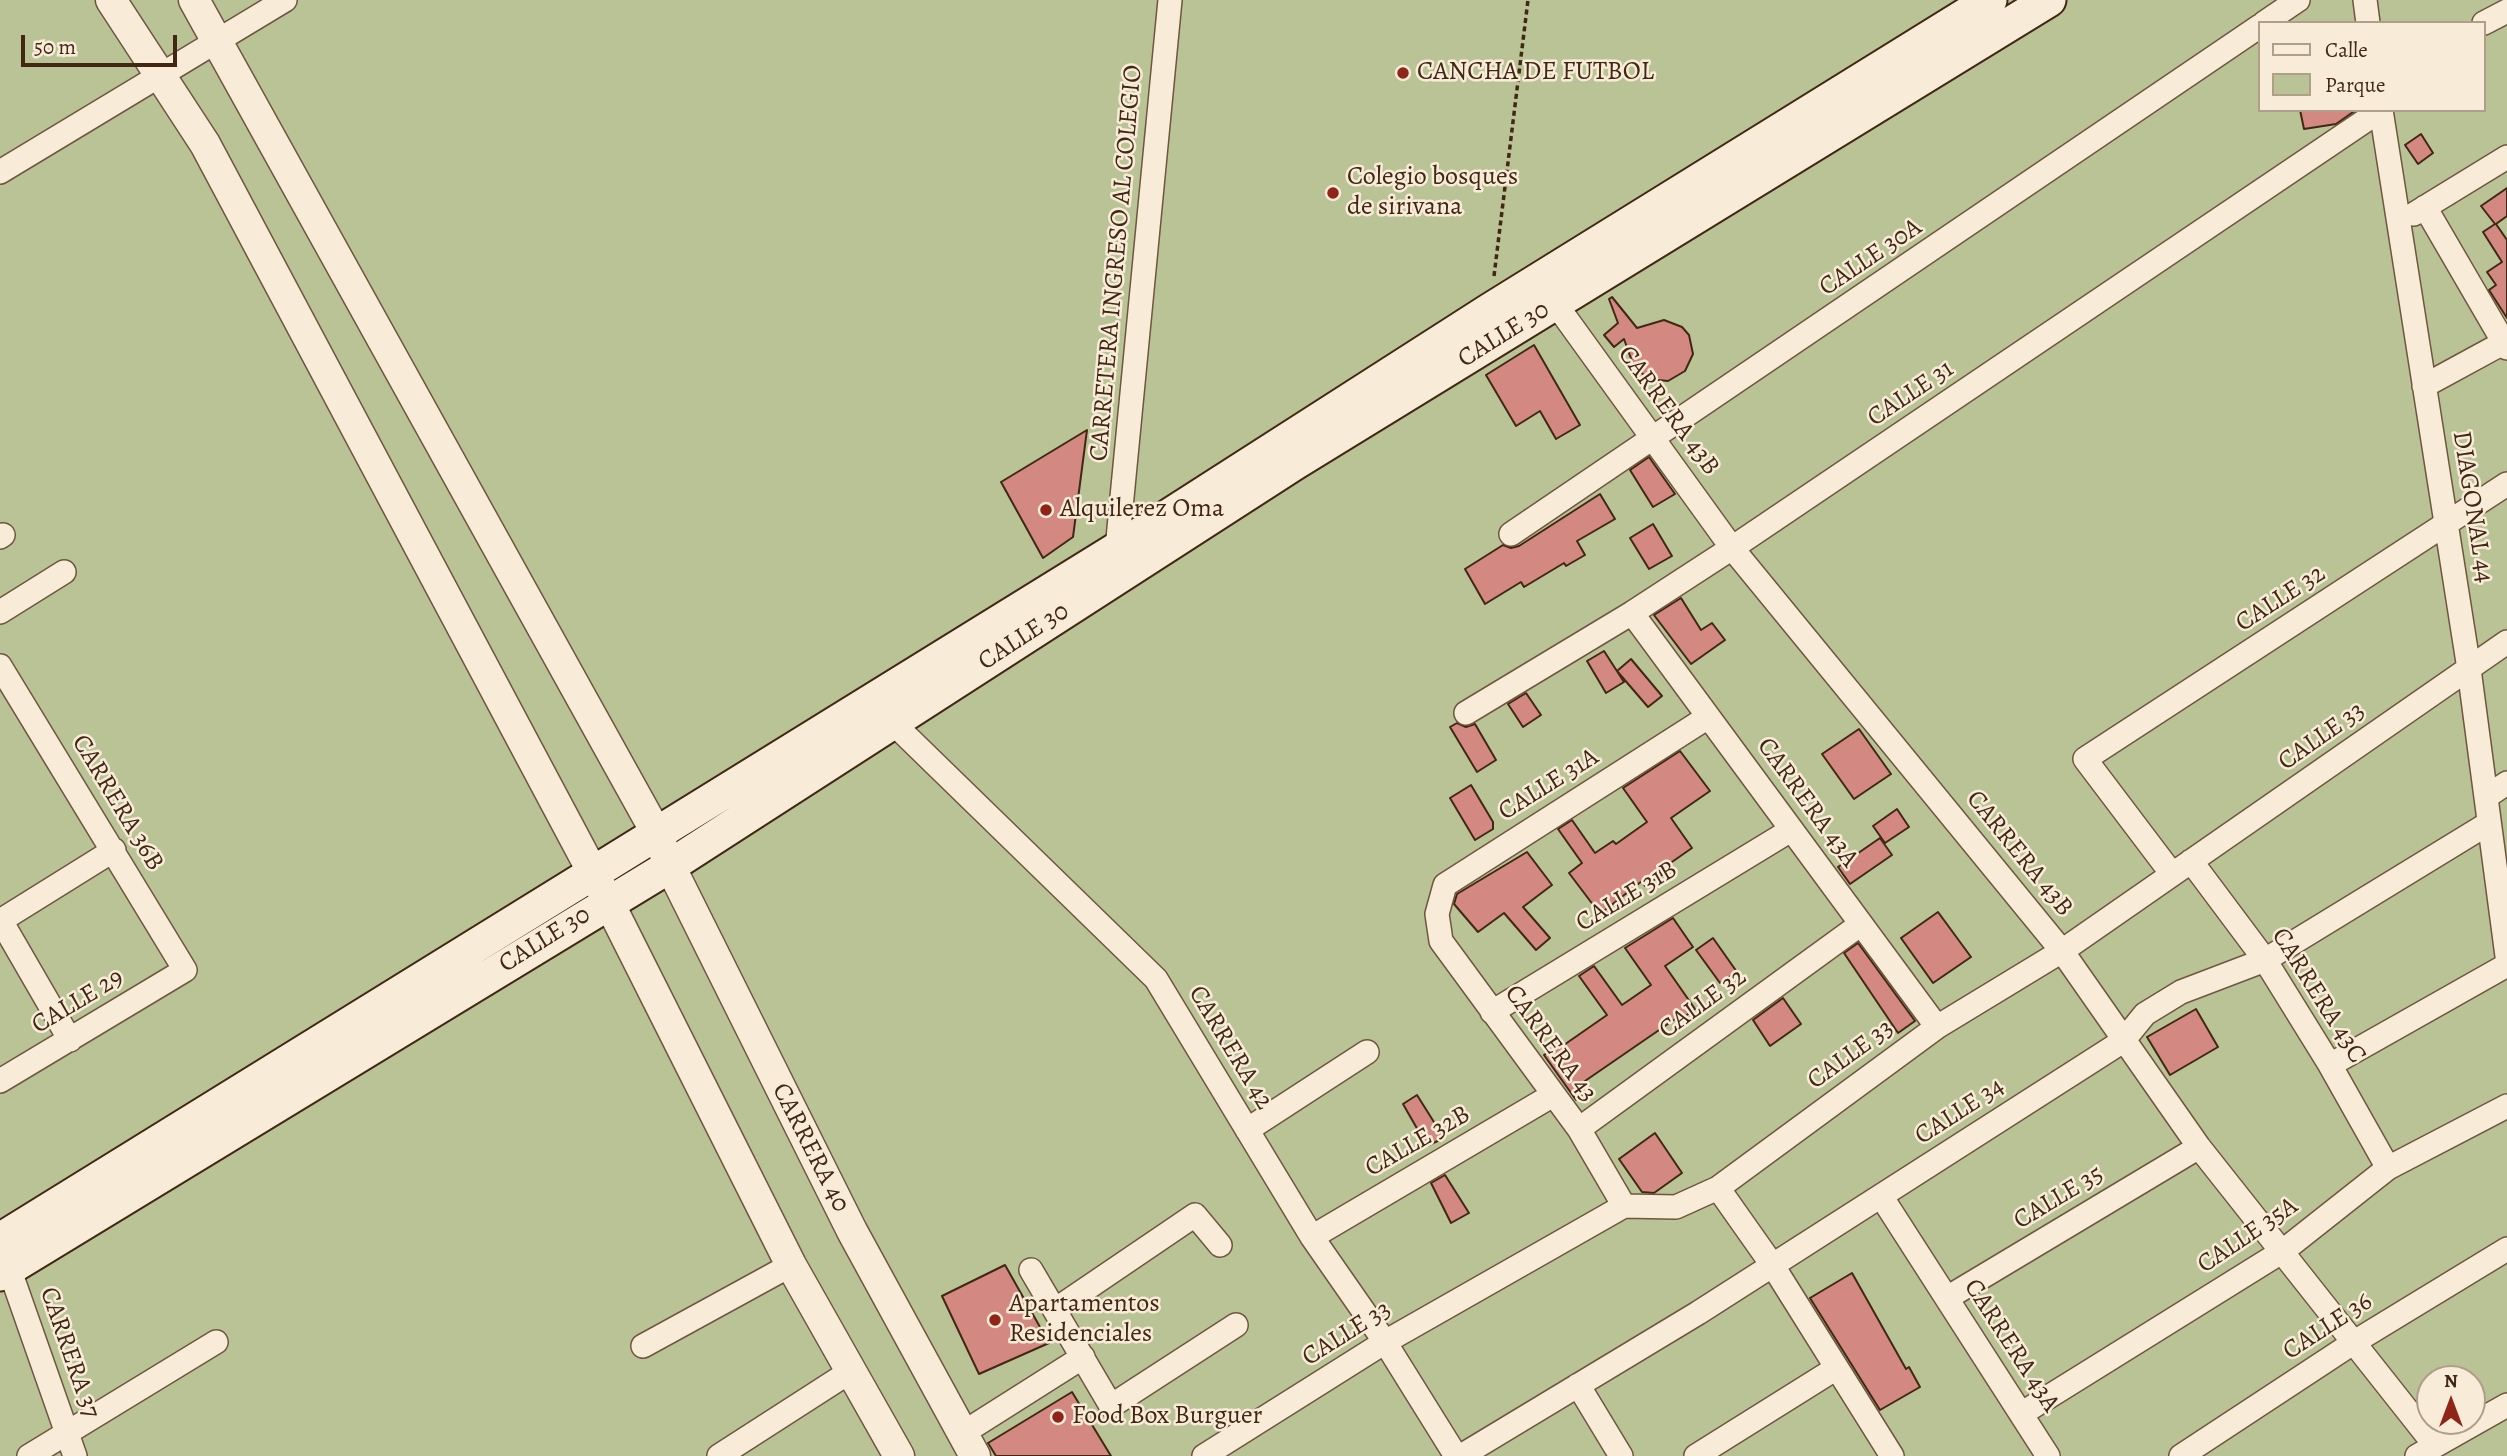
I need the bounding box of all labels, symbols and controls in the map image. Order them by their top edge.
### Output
scale bar [24,21,180,65]
legend [2258,21,2486,112]
text: 50 m [34,33,76,61]
text: Calle [2325,36,2368,64]
place label: CANCHA DE FUTBOL [1417,57,1654,89]
street label: CARRETERA INGRESO AL COLEGIO [1084,64,1150,462]
marker: CANCHA DE FUTBOL [1395,65,1411,81]
text: Parque [2325,71,2385,99]
place label: Colegio bosques de sirivana [1347,162,1518,224]
marker: Colegio bosques de sirivana [1325,185,1341,201]
street label: CALLE 30A [1814,212,1928,304]
street label: CALLE 30 [1452,295,1556,375]
street label: CARRERA 43B [1610,340,1726,482]
street label: CALLE 31 [1862,354,1960,434]
street label: DIAGONAL 44 [2445,429,2499,585]
place label: Alquilerez Oma [1060,494,1224,526]
marker: Alquilerez Oma [1038,502,1054,518]
street label: CALLE 32 [2230,559,2332,639]
street label: CALLE 30 [973,596,1075,678]
street label: CALLE 33 [2273,696,2371,778]
street label: CARRERA 36B [64,729,170,877]
street label: CARRERA 43A [1750,732,1864,874]
street label: CALLE 31A [1493,742,1605,828]
street label: CARRERA 43B [1959,785,2079,923]
street label: CALLE 31B [1571,855,1683,939]
street label: CALLE 30 [493,900,597,980]
street label: CARRERA 43C [2264,923,2372,1069]
street label: CALLE 29 [26,962,130,1042]
street label: CALLE 32 [1653,962,1753,1046]
street label: CARRERA 43 [1497,979,1603,1109]
street label: CARRERA 42 [1181,980,1279,1116]
street label: CALLE 33 [1802,1013,1900,1097]
street label: CALLE 34 [1910,1072,2010,1152]
street label: CARRERA 40 [764,1078,856,1218]
street label: CALLE 32B [1360,1099,1476,1185]
street label: CALLE 35 [2008,1159,2110,1237]
street label: CALLE 35A [2192,1191,2304,1281]
street label: CARRERA 43A [1956,1274,2066,1418]
street label: CARRERA 37 [32,1283,106,1423]
street label: CALLE 36 [2278,1287,2378,1367]
place label: Apartamentos Residenciales [1009,1289,1160,1350]
street label: CALLE 33 [1297,1295,1397,1373]
marker: Apartamentos Residenciales [987,1312,1003,1328]
north arrow [2416,1365,2486,1435]
text: N [2444,1368,2458,1394]
place label: Food Box Burguer [1072,1401,1263,1433]
marker: Food Box Burguer [1050,1409,1066,1425]

